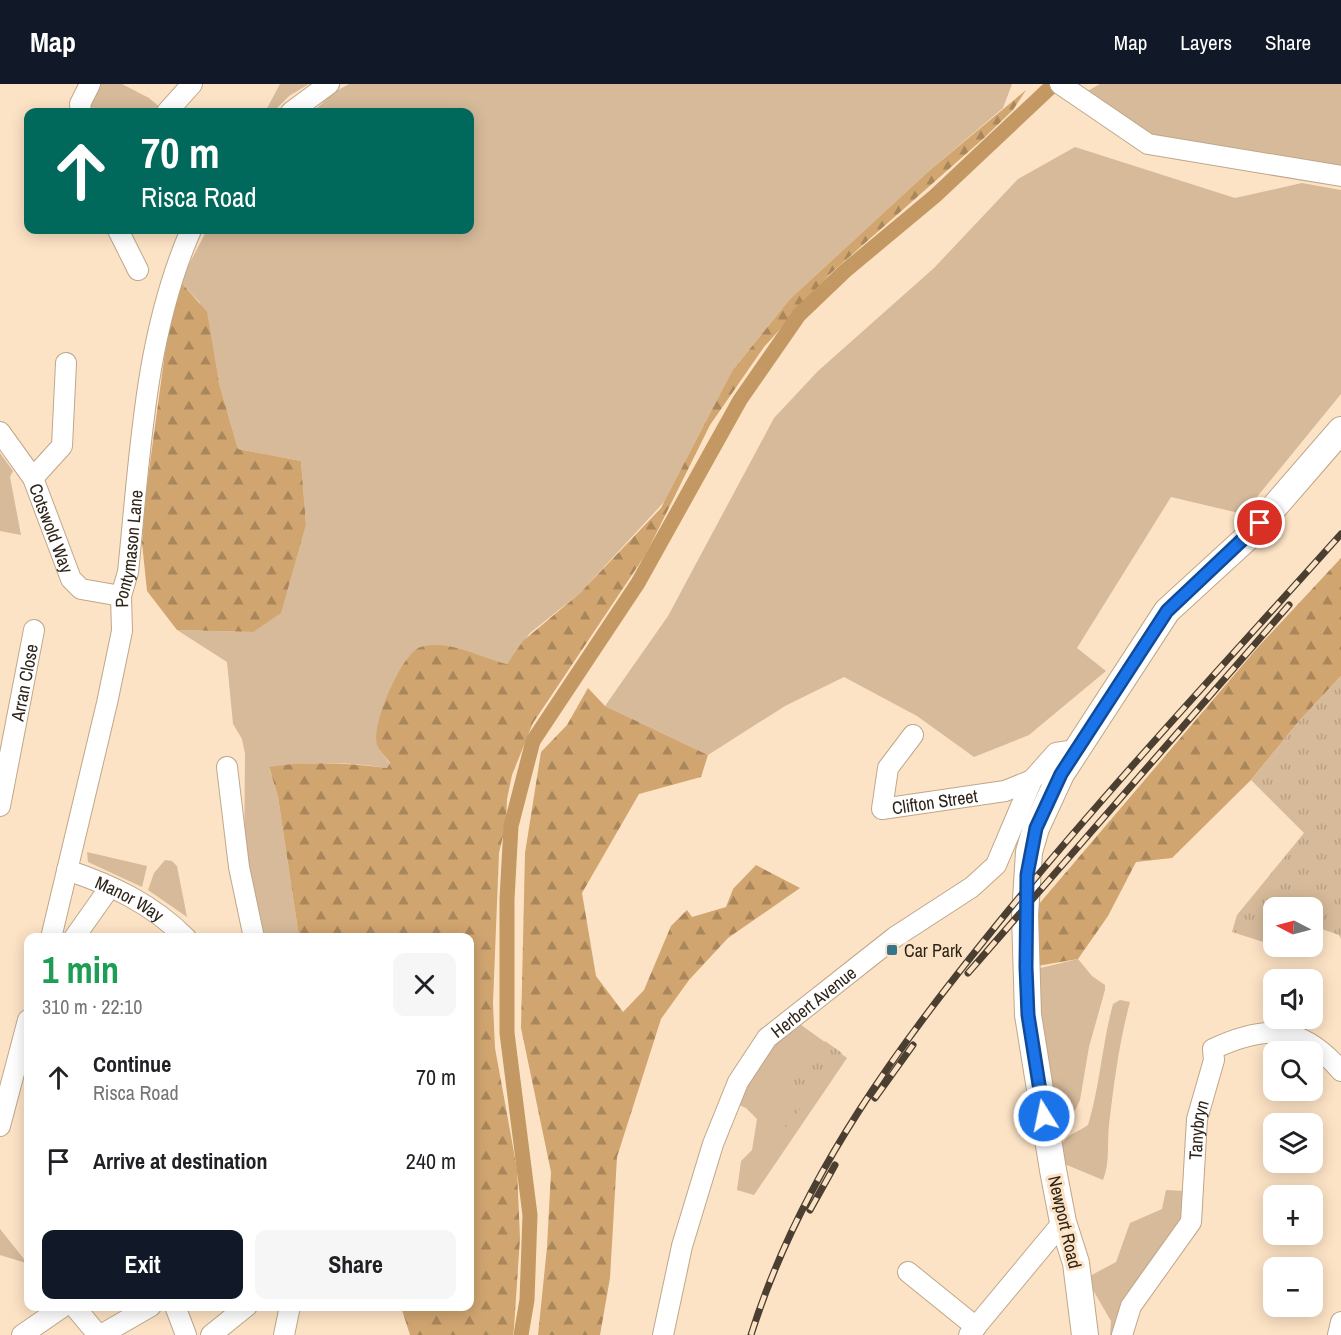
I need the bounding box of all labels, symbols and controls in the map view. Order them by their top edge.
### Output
text: Map [30,23,76,61]
text: Map [1114,28,1147,57]
text: Layers [1180,28,1232,57]
text: Share [1265,28,1311,57]
text: 70 m [141,125,220,181]
icon: ahead [42,132,120,210]
text: Risca Road [141,179,257,215]
street label: Cotswold Way [24,480,80,577]
street label: Pontymason Lane [108,489,148,608]
pin [1234,497,1285,548]
icon: arrive [1243,506,1276,539]
street label: Arran Close [4,642,44,724]
street label: Clifton Street [890,783,979,820]
street label: Manor Way [92,869,170,928]
north arrow [1263,897,1323,957]
map controls [1263,897,1323,1317]
place label: Car Park [904,938,963,963]
marker: Car Park [885,943,899,957]
text: 1 min [42,946,119,994]
button: close [393,953,456,1016]
street label: Herbert Avenue [765,960,861,1043]
button: sound [1263,969,1323,1029]
text: 310 m · 22:10 [42,993,142,1020]
button: search [1263,1041,1323,1101]
text: Continue [93,1049,171,1079]
icon: ahead [42,1061,75,1094]
text: 70 m [416,1062,456,1092]
text: Risca Road [93,1079,179,1106]
position arrow [1012,1084,1076,1148]
street label: Tanybryn [1182,1097,1214,1161]
button: layers [1263,1113,1323,1173]
icon: arrive [42,1145,75,1178]
text: Arrive at destination [93,1146,267,1176]
text: 240 m [406,1146,456,1176]
street label: Newport Road [1042,1173,1088,1271]
button: + [1263,1185,1323,1245]
button: Exit [42,1230,243,1299]
button: Share [255,1230,456,1299]
button: − [1263,1257,1323,1317]

